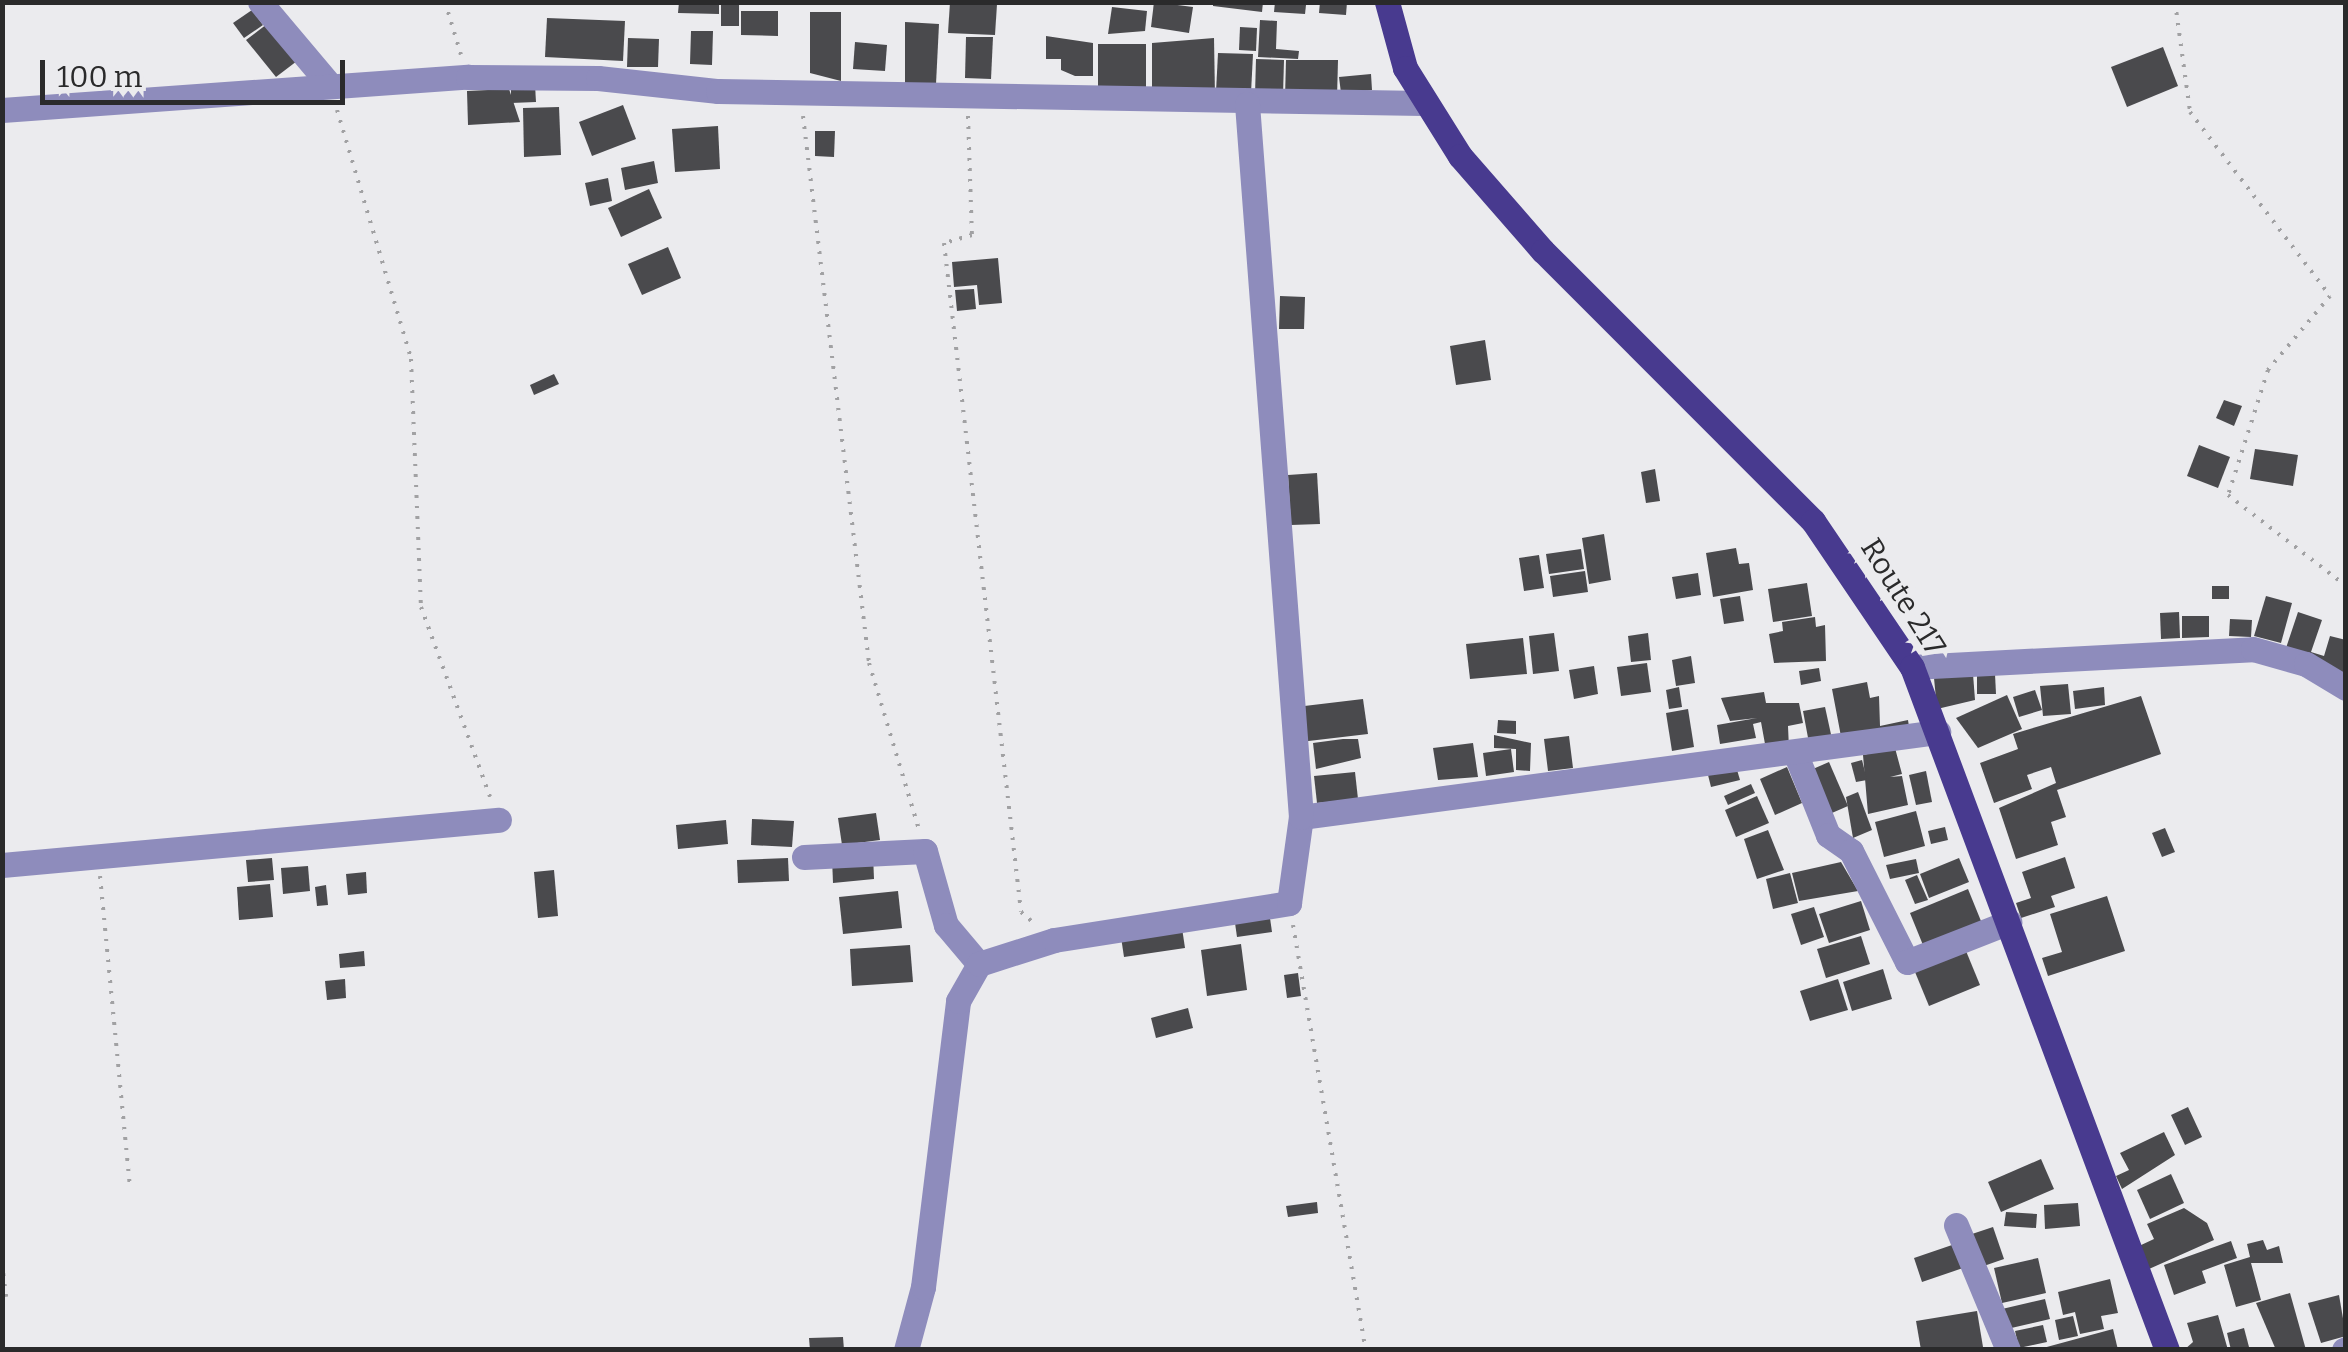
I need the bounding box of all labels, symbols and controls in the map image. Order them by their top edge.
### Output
scale bar [45,40,350,102]
text: 100 m [57,59,142,95]
street label: Route 217 [1853,532,1953,662]

